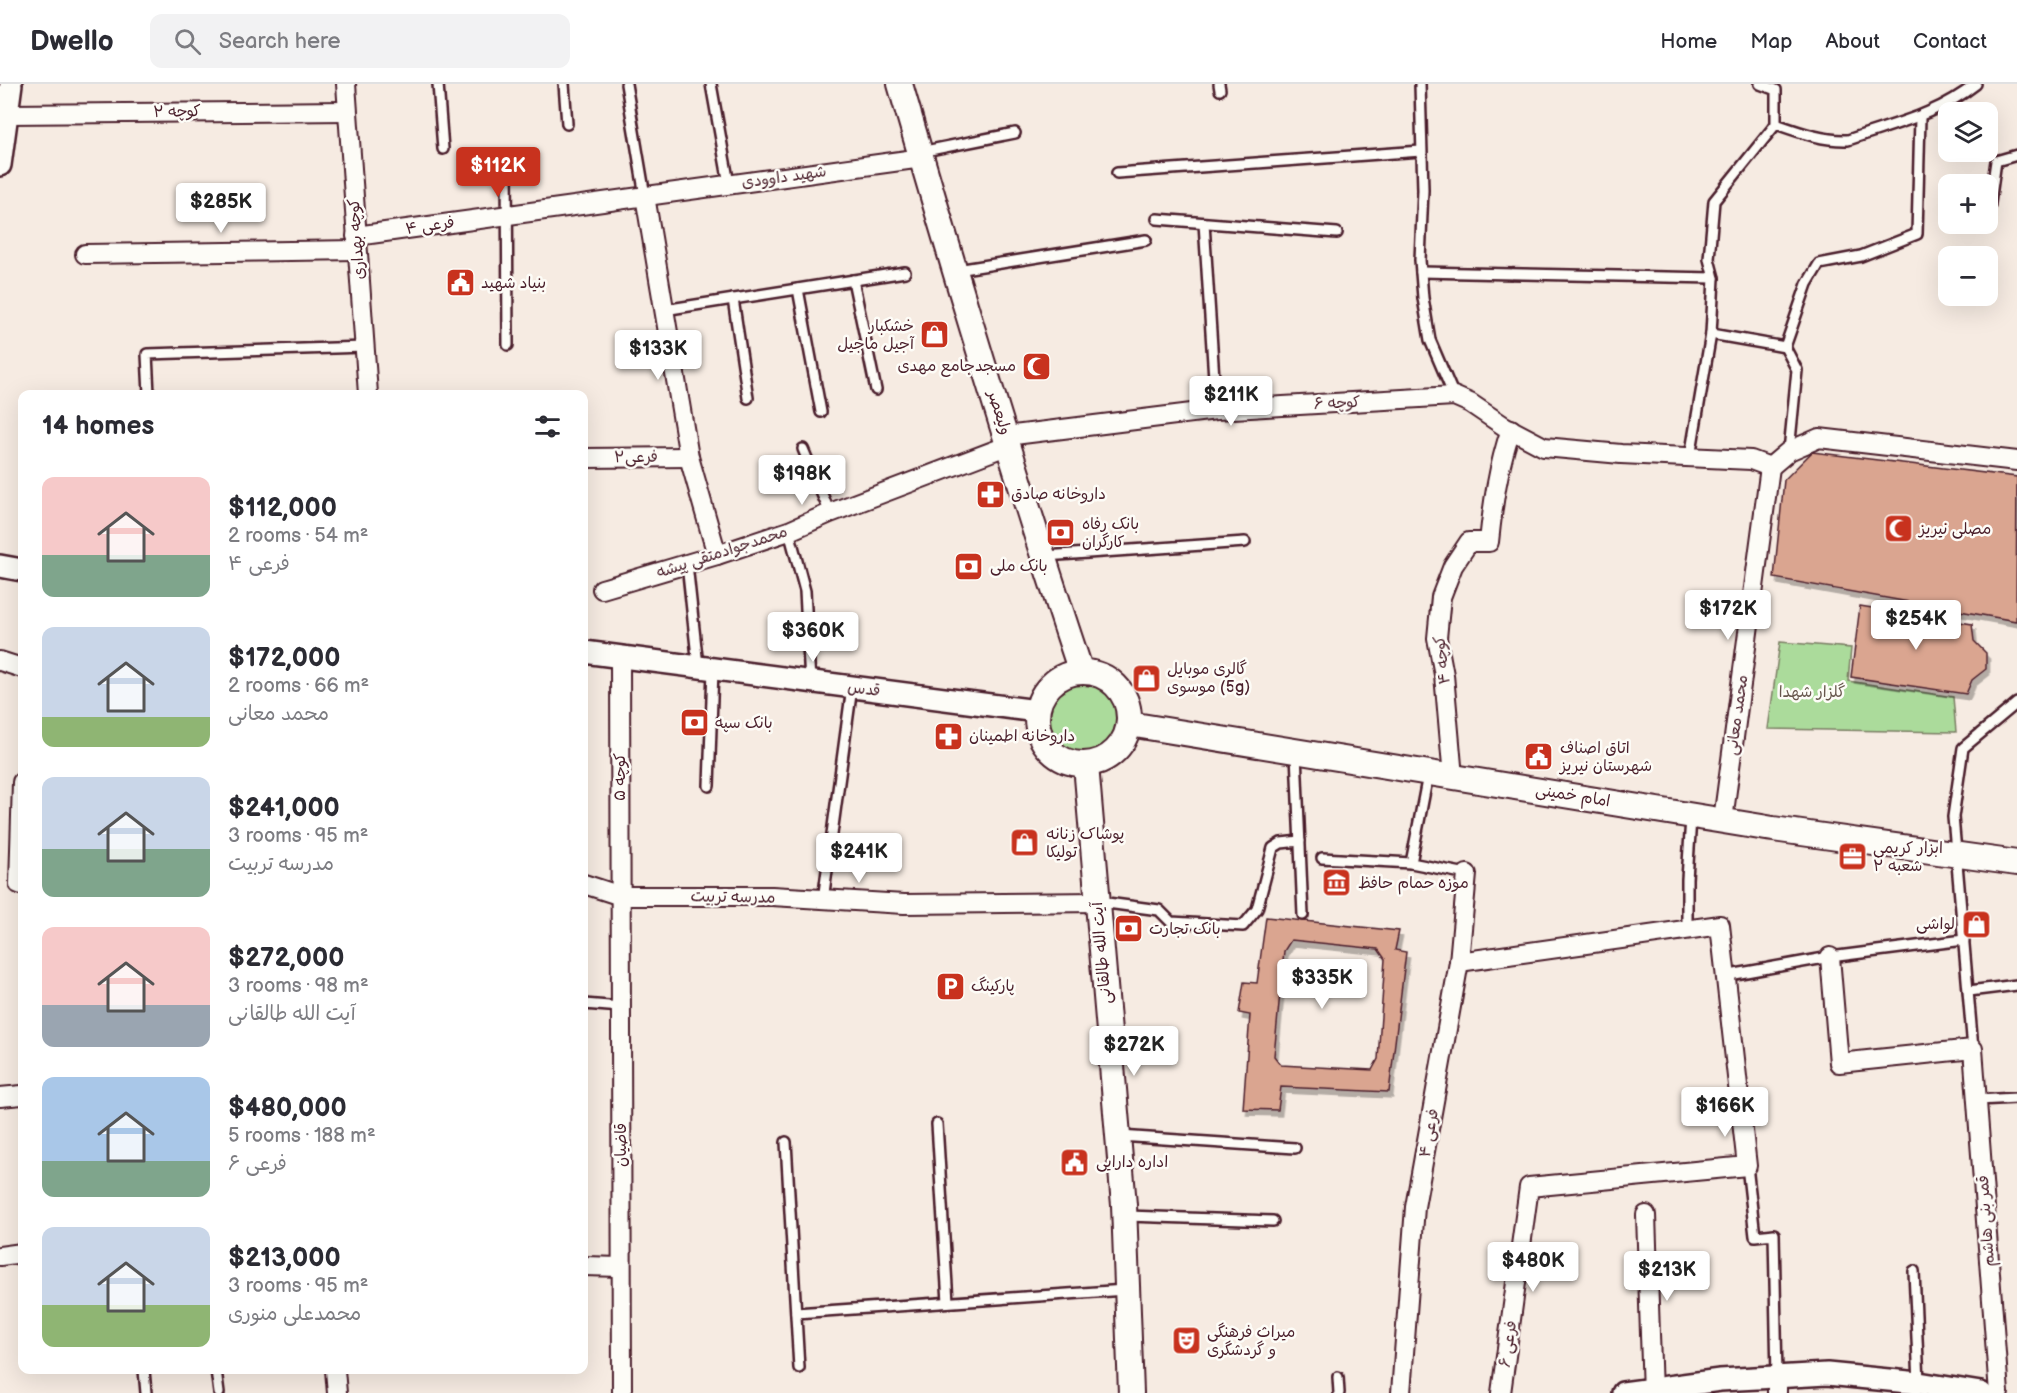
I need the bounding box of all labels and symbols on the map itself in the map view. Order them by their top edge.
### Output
street label: کوچه ۲ [153,102,201,122]
pin: $112K [456,147,540,198]
street label: شهید داوودی [740,162,828,192]
pin: $285K [179,183,263,234]
street label: کوچه بهداری [345,198,369,280]
street label: فرعی ۴ [404,213,456,239]
public building icon: بنیاد شهید [444,267,476,299]
place label: بنیاد شهید [481,274,546,293]
place label: خشکبار آجیل ماجیل [837,317,915,354]
shop icon: خشکبار آجیل ماجیل [919,319,951,351]
pin: $133K [616,330,700,381]
mosque icon: مسجدجامع مهدی [1021,350,1053,382]
place label: مسجدجامع مهدی [897,357,1016,377]
pin: $211K [1189,376,1273,427]
street label: ولیعصر [983,387,1015,437]
street label: ۶ کوچه [1313,392,1361,414]
street label: فرعی۲ [614,447,658,467]
pin: $198K [760,455,844,506]
pharmacy icon: داروخانه صادق [974,478,1006,510]
place label: داروخانه صادق [1011,485,1106,504]
mosque icon: مصلی نیریز [1882,513,1914,545]
place label: بانک رفاه کارگران [1082,515,1139,552]
bank icon: بانک رفاه کارگران [1045,517,1077,549]
place label: مصلی نیریز [1917,520,1991,539]
street label: محمدجوادمتقی پیشه [654,522,790,582]
bank icon: بانک ملی [953,550,985,582]
place label: بانک ملی [990,557,1048,576]
pin: $172K [1686,590,1770,641]
pin: $254K [1874,600,1958,651]
pin: $360K [771,612,855,663]
street label: کوچه ۴ [1430,634,1454,685]
place label: گالری موبایل موسوی (5g) [1167,659,1250,697]
shop icon: گالری موبایل موسوی (5g) [1130,662,1162,694]
street label: محمد معانی [1722,674,1752,756]
street label: قدس [847,678,881,700]
park label: گلزار شهدا [1779,682,1845,702]
bank icon: بانک سپه [678,707,710,739]
place label: بانک سپه [715,714,773,733]
pharmacy icon: داروخانه اطمینان [932,720,964,752]
place label: داروخانه اطمینان [969,727,1075,746]
place label: اتاق اصناف شهرستان نیریز [1558,739,1652,776]
public building icon: اتاق اصناف شهرستان نیریز [1523,741,1555,773]
street label: کوچه ۵ [611,753,630,801]
street label: امام خمینی [1534,781,1612,813]
place label: پوشاک زنانه تولیکا [1046,825,1124,862]
shop icon: پوشاک زنانه تولیکا [1009,827,1041,859]
pin: $241K [817,833,901,884]
place label: ابزار کریمی شعبه ۲ [1873,839,1943,876]
office icon: ابزار کریمی شعبه ۲ [1836,841,1868,873]
museum icon: موزه حمام حافظ [1321,867,1353,899]
place label: موزه حمام حافظ [1358,874,1469,895]
street label: مدرسه تربیت [690,887,776,907]
street label: آیت الله طالقانی [1088,900,1116,1005]
shop icon: لواشی [1960,908,1992,940]
bank icon: بانک تجارت [1112,913,1144,945]
place label: لواشی [1916,915,1955,934]
place label: بانک تجارت [1149,920,1221,939]
pin: $335K [1280,959,1364,1010]
parking icon: پارکینگ [934,970,966,1002]
place label: پارکینگ [971,976,1015,996]
pin: $272K [1092,1026,1176,1077]
pin: $166K [1683,1087,1767,1138]
street label: فرعی ۴ [1415,1107,1443,1159]
street label: قاضیان [612,1123,631,1167]
public building icon: اداره دارایی [1059,1146,1091,1178]
place label: اداره دارایی [1096,1153,1168,1172]
street label: قمر بنی هاشم [1973,1174,2001,1267]
pin: $480K [1491,1242,1575,1293]
pin: $213K [1625,1251,1709,1302]
street label: فرعی ۶ [1495,1319,1521,1369]
place label: میراث فرهنگی و گردشگری [1207,1322,1295,1360]
theatre icon: میراث فرهنگی و گردشگری [1170,1325,1202,1357]

